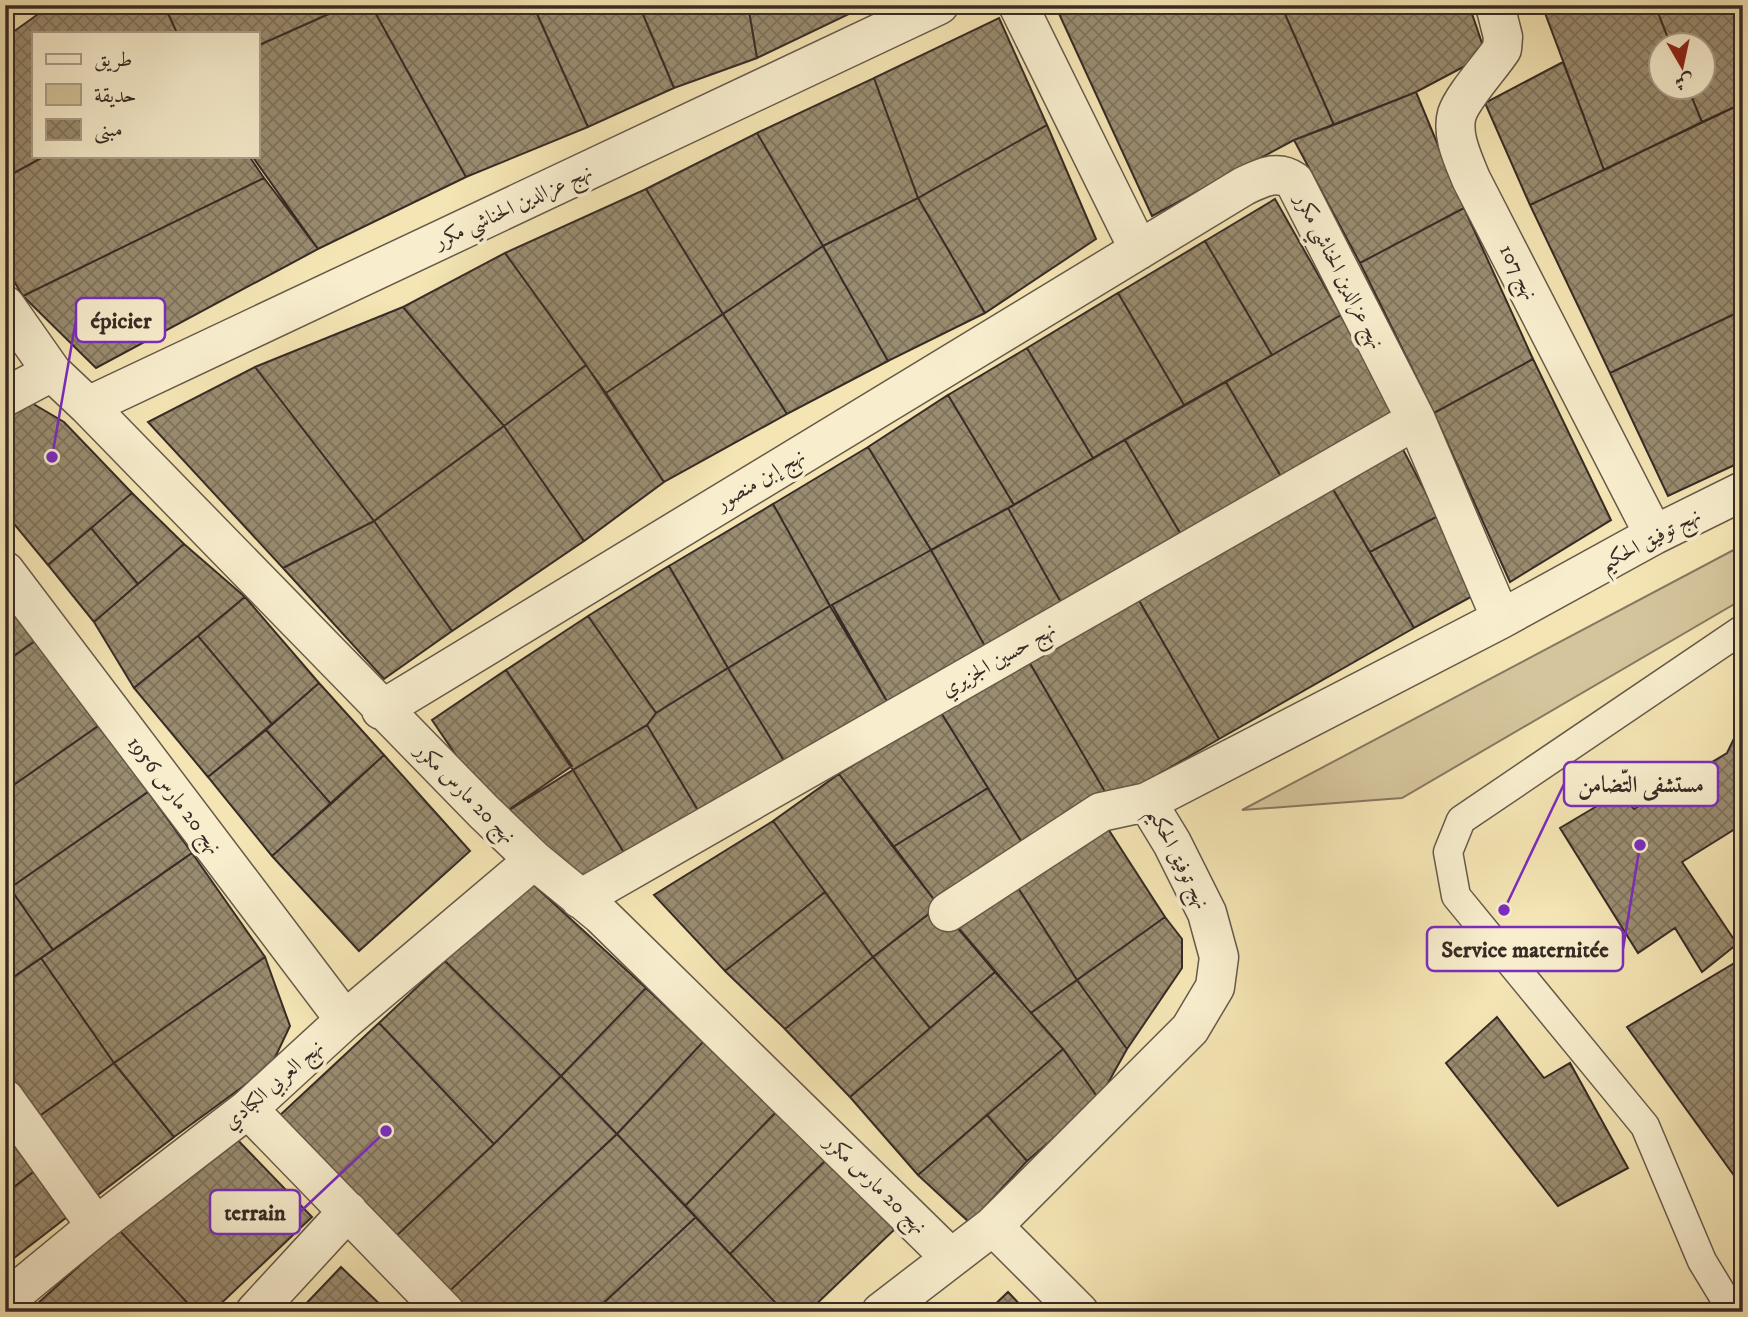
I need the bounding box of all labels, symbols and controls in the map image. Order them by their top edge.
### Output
legend [32,32,259,158]
north arrow [1646,32,1716,102]
text: طريق [94,47,132,73]
text: ش [1673,68,1696,94]
text: حديقة [94,83,137,109]
text: مبنى [94,117,123,144]
street label: نهج عزالدين الحناشي مكرر [428,159,599,261]
street label: نهج عزالدين الحناشي مكرر [1282,187,1390,356]
street label: نهج 107 [1489,240,1543,307]
callout: épicier [76,298,165,342]
text: épicier [91,307,152,336]
street label: نهج إبن منصور [709,443,812,522]
street label: نهج توفيق الحكيم [1595,502,1709,584]
street label: نهج حسين الجزيري [937,617,1063,707]
street label: نهج 20 مارس 1956 [117,731,227,863]
street label: نهج 20 مارس مكرر [404,736,521,853]
callout: مستشفى التّضامن [1564,762,1718,806]
text: مستشفى التّضامن [1578,769,1704,801]
street label: نهج توفيق الحكيم [1135,803,1215,917]
callout: Service maternitée [1427,927,1623,971]
text: Service maternitée [1441,936,1609,965]
street label: نهج العربي الكبادي [218,1034,333,1139]
street label: نهج 20 مارس مكرر [814,1128,932,1244]
callout: terrain [210,1190,300,1234]
text: terrain [224,1199,287,1228]

